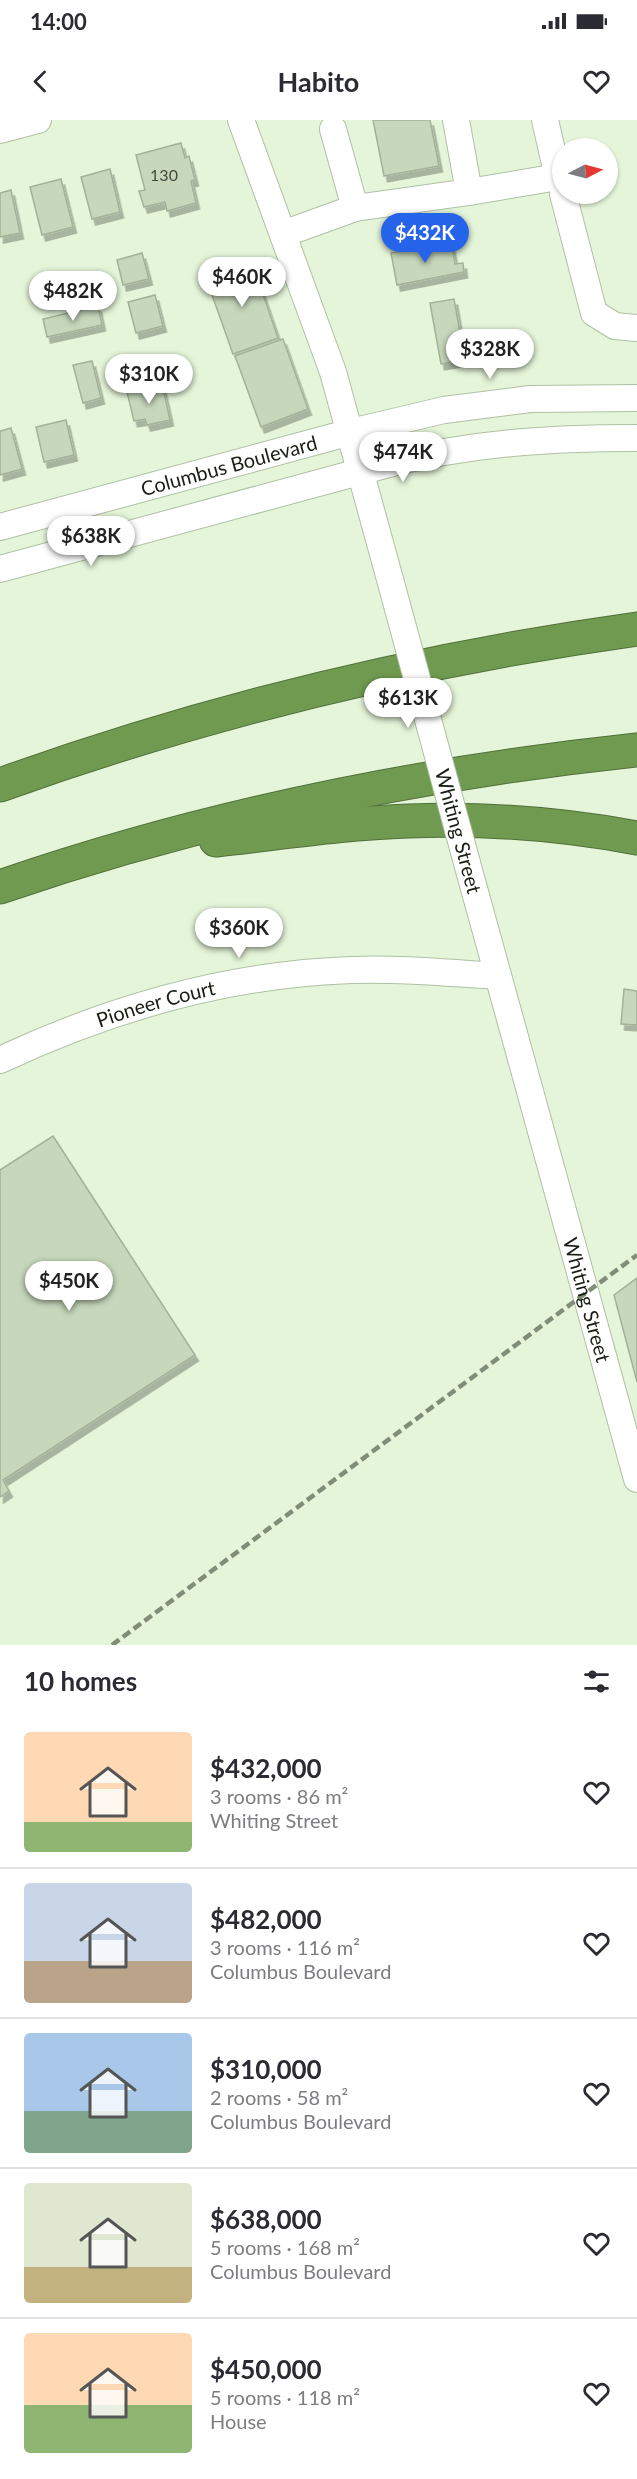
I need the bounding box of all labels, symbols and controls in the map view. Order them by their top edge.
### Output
text: 14:00 [30,8,87,35]
icon: back [24,65,57,98]
text: Habito [278,65,359,98]
icon: heart [580,65,613,98]
north arrow [552,138,618,204]
map controls [552,138,618,204]
house number: 130 [150,165,178,184]
pin: $432K [383,213,467,264]
text: $432K [395,220,455,244]
pin: $460K [200,257,284,308]
text: $460K [212,264,272,288]
pin: $482K [31,271,115,322]
text: $482K [43,278,103,302]
pin: $328K [448,329,532,380]
text: $328K [460,336,520,360]
pin: $310K [107,354,191,405]
text: $310K [119,361,179,385]
street label: Columbus Boulevard [138,430,320,500]
pin: $474K [361,432,445,483]
text: $474K [373,439,433,463]
pin: $638K [49,516,133,567]
text: $638K [61,523,121,547]
pin: $613K [366,678,450,729]
text: $613K [378,685,438,709]
street label: Whiting Street [431,766,487,896]
pin: $360K [197,908,281,959]
text: $360K [209,915,269,939]
street label: Pioneer Court [93,975,217,1031]
street label: Whiting Street [559,1235,616,1365]
pin: $450K [27,1261,111,1312]
text: $450K [39,1268,99,1292]
text: 10 homes [24,1665,137,1697]
icon: filters [580,1665,613,1698]
text: $432,000 [210,1752,322,1784]
icon: home [72,1756,144,1828]
icon: heart [580,1776,613,1809]
text: 3 rooms · 86 m² [210,1784,348,1808]
text: Whiting Street [210,1808,338,1832]
text: $482,000 [210,1903,322,1935]
icon: home [72,1907,144,1979]
icon: heart [580,1927,613,1960]
text: 3 rooms · 116 m² [210,1935,360,1959]
text: Columbus Boulevard [210,1959,391,1983]
text: $310,000 [210,2053,322,2085]
icon: home [72,2057,144,2129]
icon: heart [580,2077,613,2110]
text: 2 rooms · 58 m² [210,2085,348,2109]
text: Columbus Boulevard [210,2109,391,2133]
text: $638,000 [210,2203,322,2235]
icon: home [72,2207,144,2279]
icon: heart [580,2227,613,2260]
text: 5 rooms · 168 m² [210,2235,360,2259]
text: Columbus Boulevard [210,2259,391,2283]
text: $450,000 [210,2353,322,2385]
icon: home [72,2357,144,2429]
icon: heart [580,2377,613,2410]
text: 5 rooms · 118 m² [210,2385,360,2409]
text: House [210,2409,267,2433]

